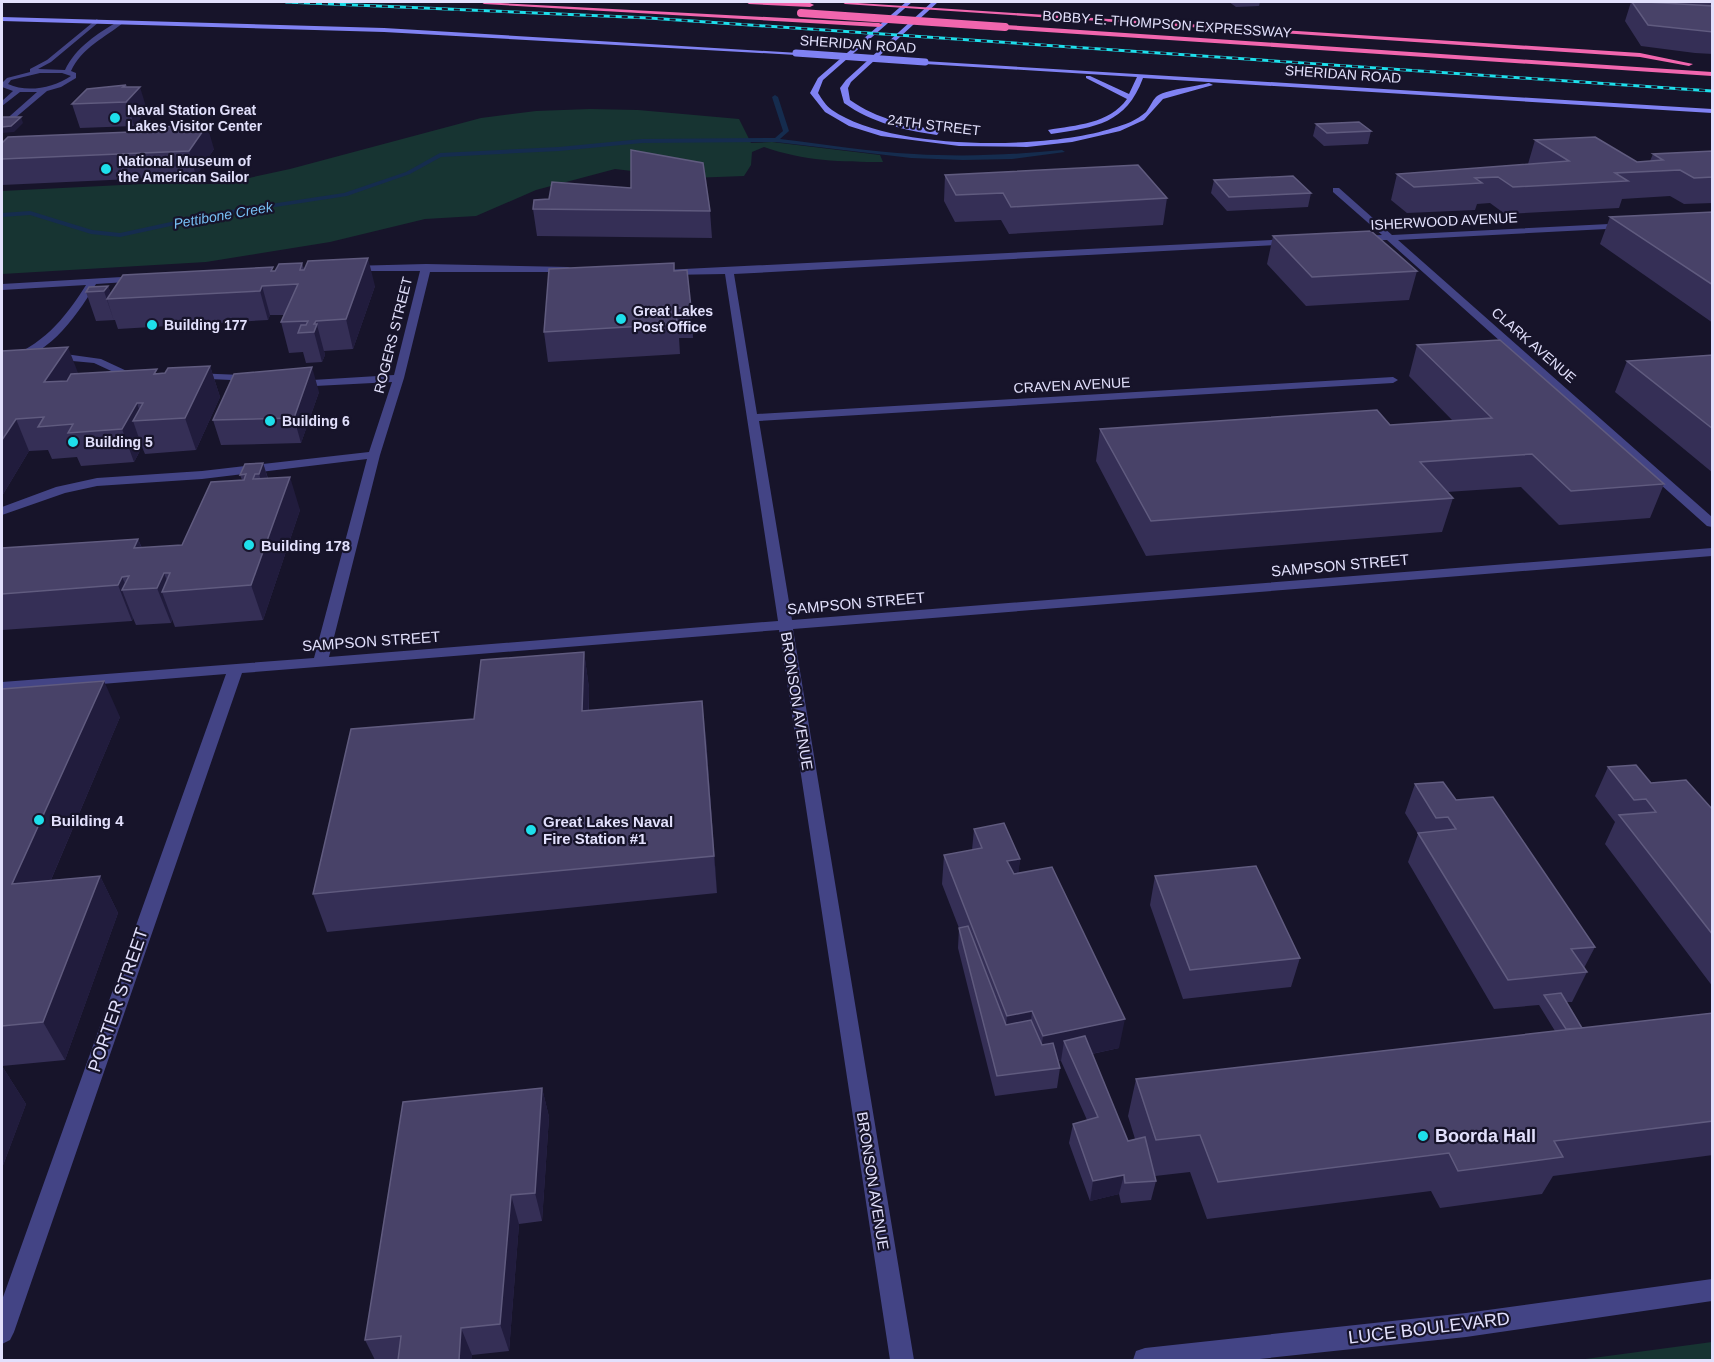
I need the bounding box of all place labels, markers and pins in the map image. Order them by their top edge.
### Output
place label: Naval Station Great Lakes Visitor Center [127,102,263,134]
marker: Naval Station Great Lakes Visitor Center [108,111,122,125]
place label: National Museum of the American Sailor [118,153,251,185]
marker: National Museum of the American Sailor [99,162,113,176]
place label: Great Lakes Post Office [633,303,713,335]
marker: Great Lakes Post Office [614,312,628,326]
place label: Building 177 [164,317,247,333]
marker: Building 177 [145,318,159,332]
place label: Building 6 [282,413,350,429]
marker: Building 6 [263,414,277,428]
place label: Building 5 [85,434,153,450]
marker: Building 5 [66,435,80,449]
place label: Building 178 [261,537,350,554]
marker: Building 178 [242,538,256,552]
place label: Building 4 [51,812,124,829]
marker: Building 4 [32,813,46,827]
place label: Great Lakes Naval Fire Station #1 [543,813,673,847]
marker: Great Lakes Naval Fire Station #1 [524,823,538,837]
place label: Boorda Hall [1435,1126,1536,1146]
marker: Boorda Hall [1416,1129,1430,1143]

